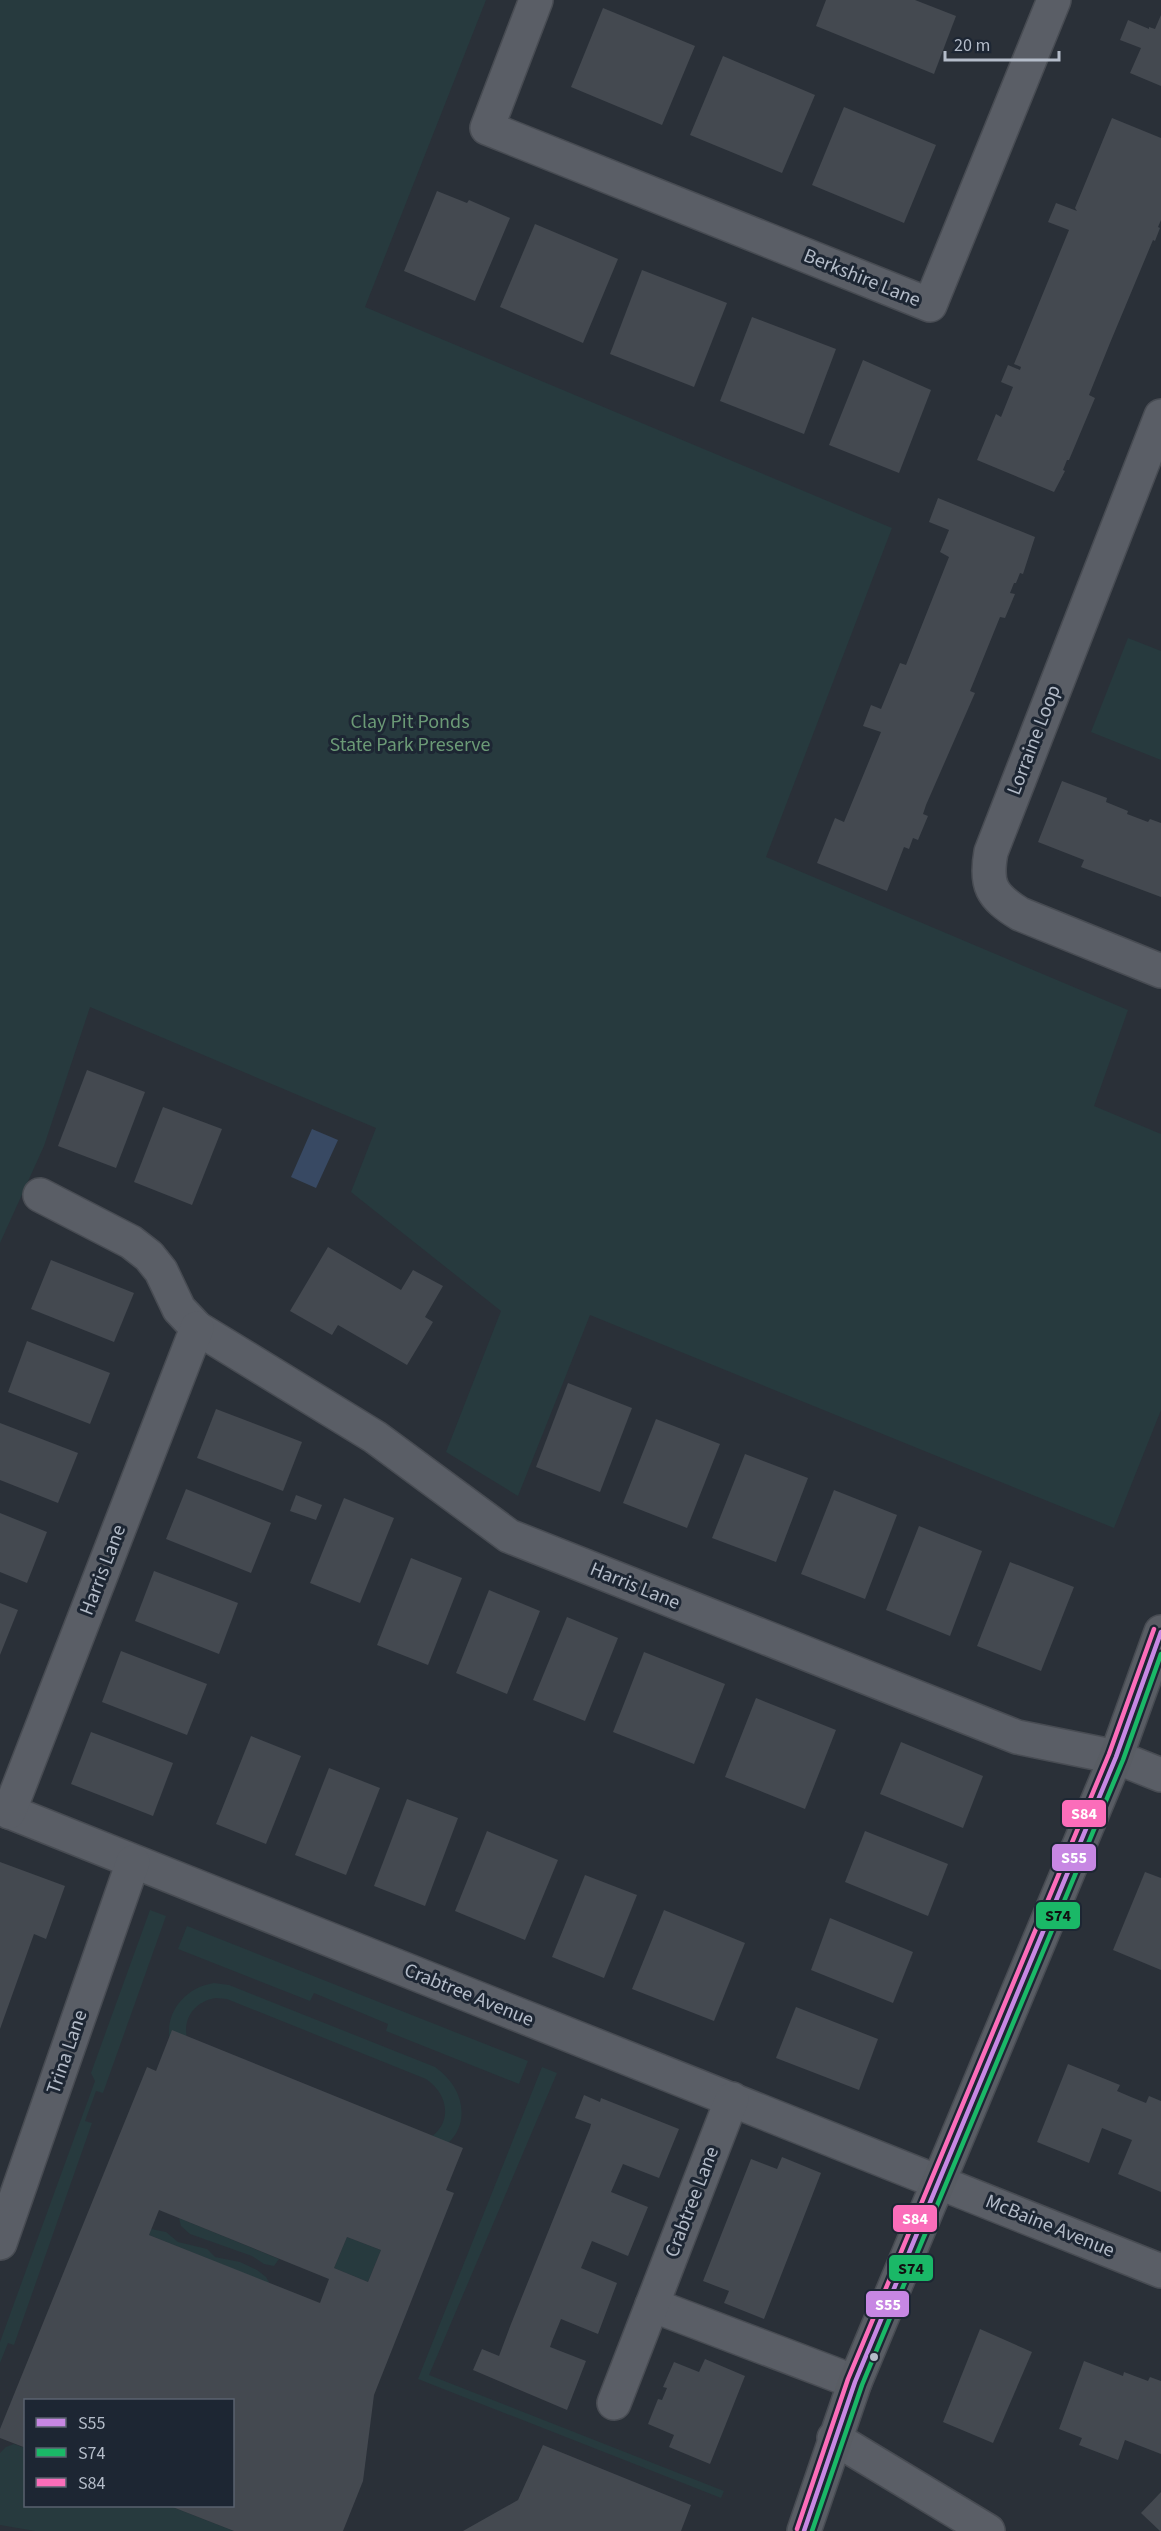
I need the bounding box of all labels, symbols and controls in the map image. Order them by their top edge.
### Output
scale bar [945,24,1059,62]
text: 20 m [954,33,990,58]
street label: Berkshire Lane [799,242,925,314]
street label: Lorraine Loop [1000,681,1068,799]
park label: Clay Pit Ponds State Park Preserve [329,708,491,759]
street label: Harris Lane [73,1521,133,1619]
street label: Harris Lane [586,1555,684,1617]
line badge: S84 [1061,1799,1107,1828]
text: S84 [1071,1803,1097,1825]
line badge: S55 [1051,1843,1097,1872]
text: S55 [1061,1847,1087,1869]
line badge: S74 [1035,1901,1081,1930]
text: S74 [1045,1905,1071,1927]
street label: Crabtree Avenue [400,1956,538,2034]
street label: Trina Lane [40,2006,94,2098]
street label: Crabtree Lane [658,2142,726,2261]
street label: McBaine Avenue [981,2187,1119,2265]
line badge: S84 [892,2204,938,2233]
text: S84 [902,2208,928,2230]
line badge: S74 [888,2254,934,2282]
text: S74 [898,2258,924,2280]
line badge: S55 [865,2290,910,2318]
text: S55 [875,2294,901,2316]
unlabelled marker [868,2351,880,2363]
legend [24,2399,234,2507]
text: S55 [78,2411,106,2436]
text: S74 [78,2441,106,2466]
text: S84 [78,2471,106,2496]

